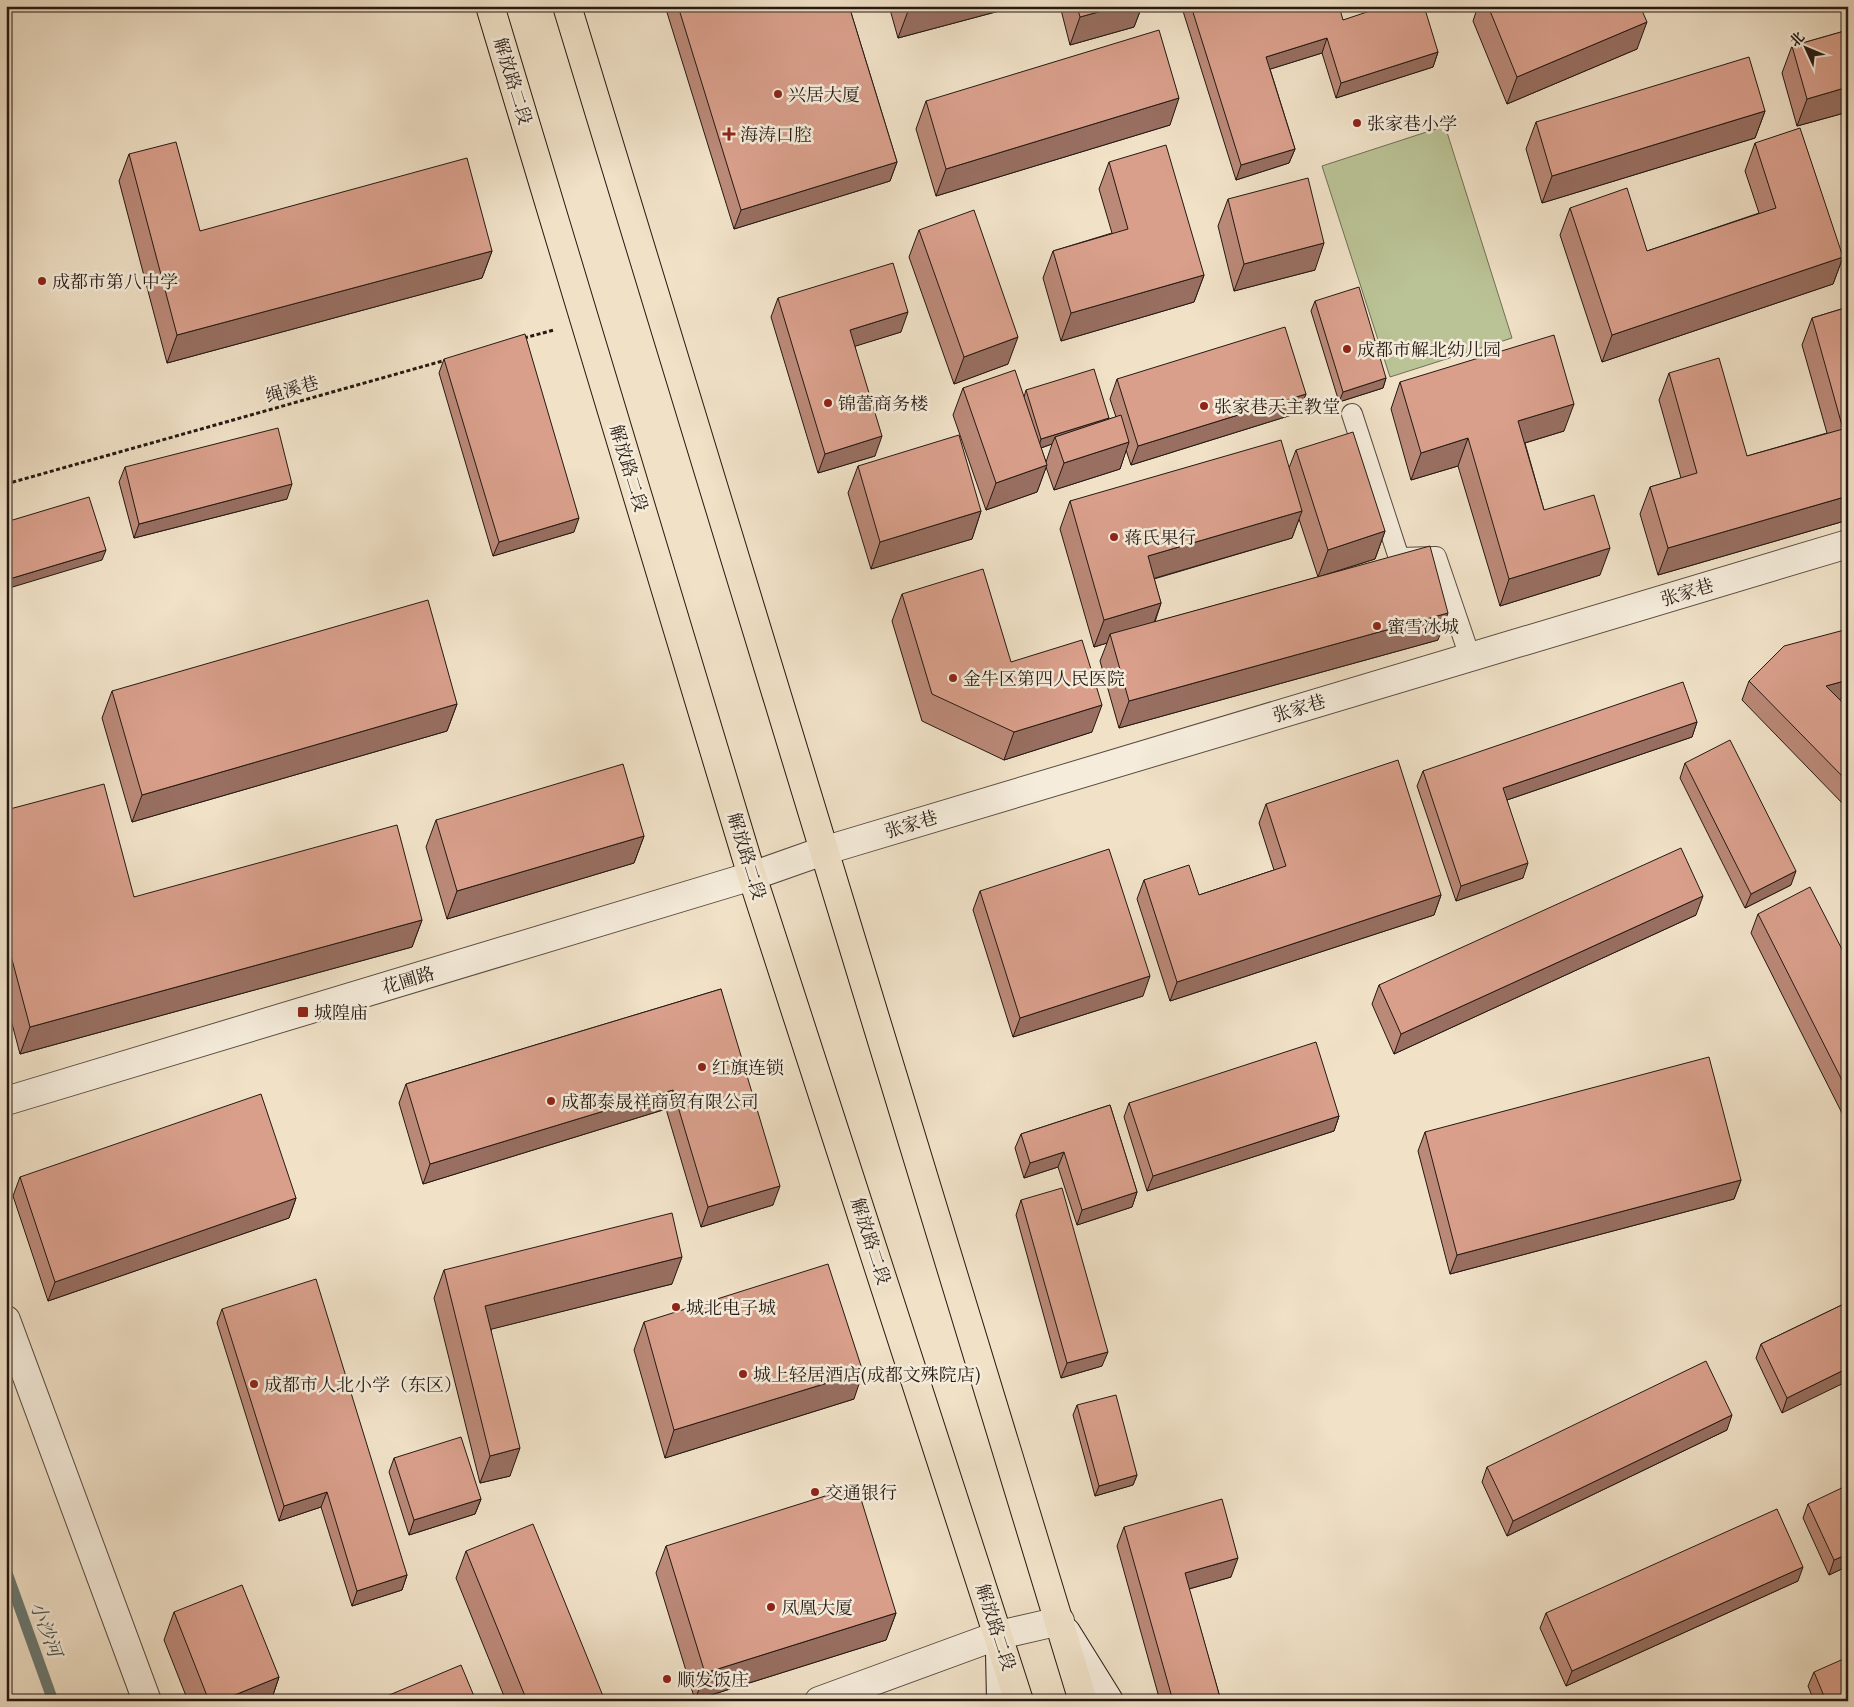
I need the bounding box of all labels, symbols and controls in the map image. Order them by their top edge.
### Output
north arrow [1782,22,1832,72]
text: 北 [1785,28,1808,50]
street label: 解放路二段 [489,35,537,127]
place label: 兴居大厦 [788,83,860,106]
marker: 兴居大厦 [772,88,784,100]
place label: 张家巷小学 [1367,112,1457,135]
marker: 张家巷小学 [1351,117,1363,129]
place label: 海涛口腔 [740,123,812,146]
marker: 海涛口腔 [722,127,736,141]
place label: 成都市第八中学 [52,270,178,293]
marker: 成都市第八中学 [36,275,48,287]
place label: 成都市解北幼儿园 [1357,338,1501,361]
marker: 成都市解北幼儿园 [1341,343,1353,355]
street label: 绳溪巷 [263,371,321,407]
place label: 锦蕾商务楼 [838,392,928,415]
place label: 张家巷天主教堂 [1214,395,1340,418]
marker: 锦蕾商务楼 [822,397,834,409]
marker: 张家巷天主教堂 [1198,400,1210,412]
street label: 解放路二段 [605,422,653,514]
place label: 蒋氏果行 [1124,526,1196,549]
marker: 蒋氏果行 [1108,531,1120,543]
street label: 张家巷 [1658,573,1716,611]
place label: 蜜雪冰城 [1387,615,1459,638]
marker: 蜜雪冰城 [1371,620,1383,632]
place label: 金牛区第四人民医院 [963,667,1125,690]
marker: 金牛区第四人民医院 [947,672,959,684]
street label: 张家巷 [1270,689,1328,727]
street label: 张家巷 [882,805,940,843]
street label: 解放路二段 [723,810,771,902]
street label: 花圃路 [379,961,437,999]
place label: 城隍庙 [314,1001,368,1024]
marker: 城隍庙 [296,1005,310,1019]
place label: 红旗连锁 [712,1056,784,1079]
marker: 红旗连锁 [696,1061,708,1073]
place label: 成都泰晟祥商贸有限公司 [561,1090,759,1113]
marker: 成都泰晟祥商贸有限公司 [545,1095,557,1107]
street label: 解放路二段 [846,1195,896,1287]
place label: 城北电子城 [686,1296,776,1319]
marker: 城北电子城 [670,1301,682,1313]
place label: 城上轻居酒店(成都文殊院店) [753,1363,980,1386]
marker: 城上轻居酒店(成都文殊院店) [737,1368,749,1380]
place label: 成都市人北小学（东区） [264,1373,462,1396]
marker: 成都市人北小学（东区） [248,1378,260,1390]
place label: 交通银行 [825,1481,897,1504]
marker: 交通银行 [809,1486,821,1498]
street label: 解放路二段 [971,1581,1021,1673]
place label: 凤凰大厦 [781,1596,853,1619]
water label: 小沙河 [25,1598,69,1663]
marker: 凤凰大厦 [765,1601,777,1613]
place label: 顺发饭庄 [677,1668,749,1691]
marker: 顺发饭庄 [661,1673,673,1685]

